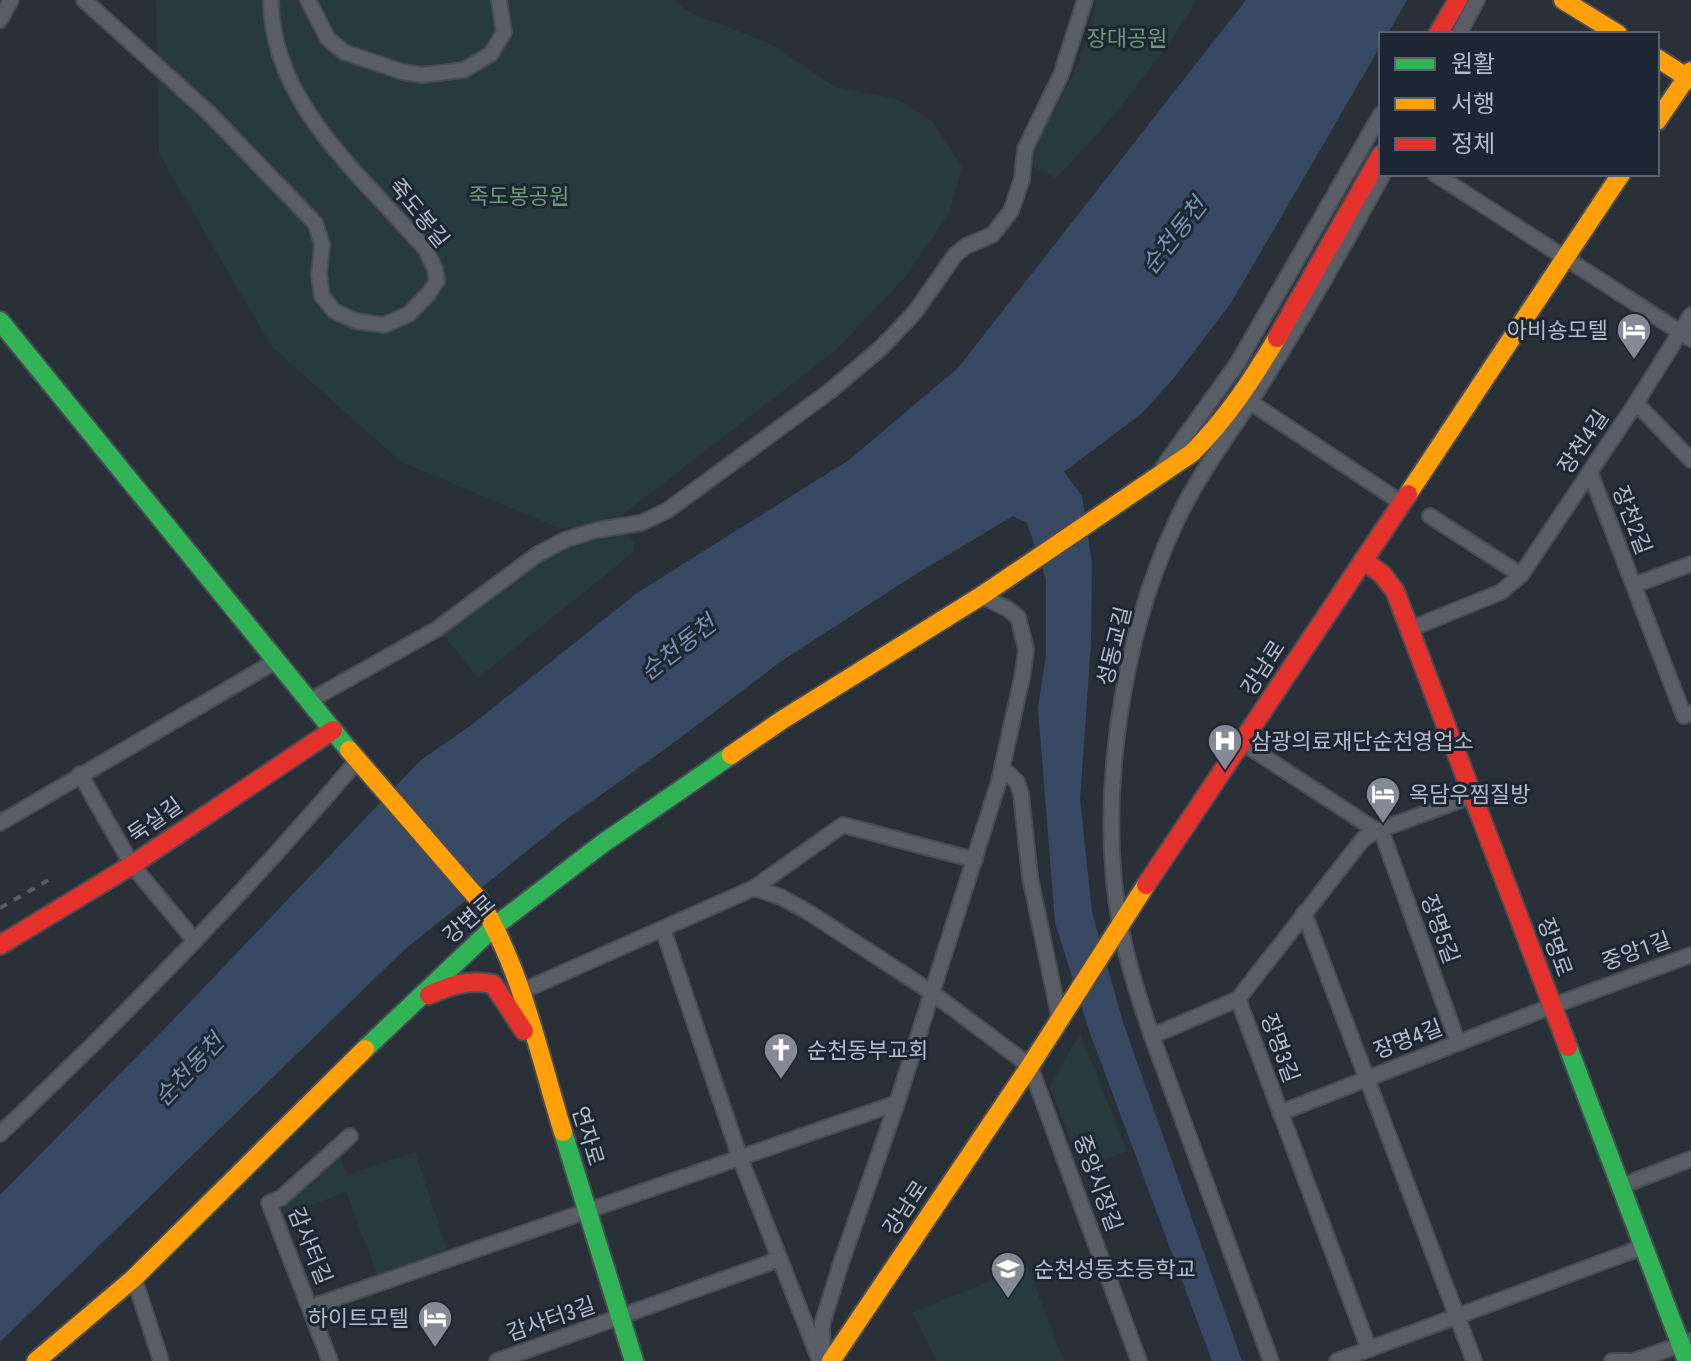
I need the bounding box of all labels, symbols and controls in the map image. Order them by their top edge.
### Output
park label: 장대공원 [1087,26,1167,51]
legend [1379,32,1659,176]
text: 원활 [1451,50,1495,78]
text: 서행 [1451,90,1495,118]
text: 정체 [1451,130,1495,158]
street label: 죽도봉길 [384,174,454,252]
park label: 죽도봉공원 [468,184,570,209]
water label: 순천동천 [1136,190,1214,279]
hotel icon: 아비숑모텔 [1615,311,1653,361]
place label: 아비숑모텔 [1507,318,1608,343]
street label: 장천4길 [1553,405,1613,479]
street label: 장천2길 [1608,482,1656,558]
street label: 성동교길 [1092,604,1136,688]
water label: 순천동천 [635,608,724,686]
street label: 강남로 [1236,636,1290,700]
hospital icon: 삼광의료재단순천영업소 [1206,722,1244,772]
place label: 삼광의료재단순천영업소 [1251,729,1474,754]
hotel icon: 옥담우찜질방 [1364,775,1402,825]
place label: 옥담우찜질방 [1409,782,1530,807]
street label: 둑실길 [123,792,187,848]
street label: 강변로 [438,890,500,948]
street label: 장명5길 [1416,891,1464,967]
street label: 장명로 [1533,914,1577,980]
street label: 중앙1길 [1598,927,1674,975]
street label: 장명3길 [1256,1010,1304,1086]
street label: 장명4길 [1370,1015,1446,1063]
water label: 순천동천 [149,1026,231,1112]
church icon: 순천동부교회 [762,1031,800,1081]
place label: 순천동부교회 [807,1038,928,1063]
street label: 연자로 [567,1103,609,1169]
street label: 중앙시장길 [1069,1131,1127,1235]
street label: 강남로 [878,1176,932,1240]
street label: 감사터길 [283,1204,337,1288]
school or university icon: 순천성동초등학교 [989,1250,1027,1300]
place label: 순천성동초등학교 [1034,1257,1196,1282]
street label: 감사터3길 [504,1292,598,1346]
hotel icon: 하이트모텔 [416,1299,454,1349]
place label: 하이트모텔 [308,1306,409,1331]

